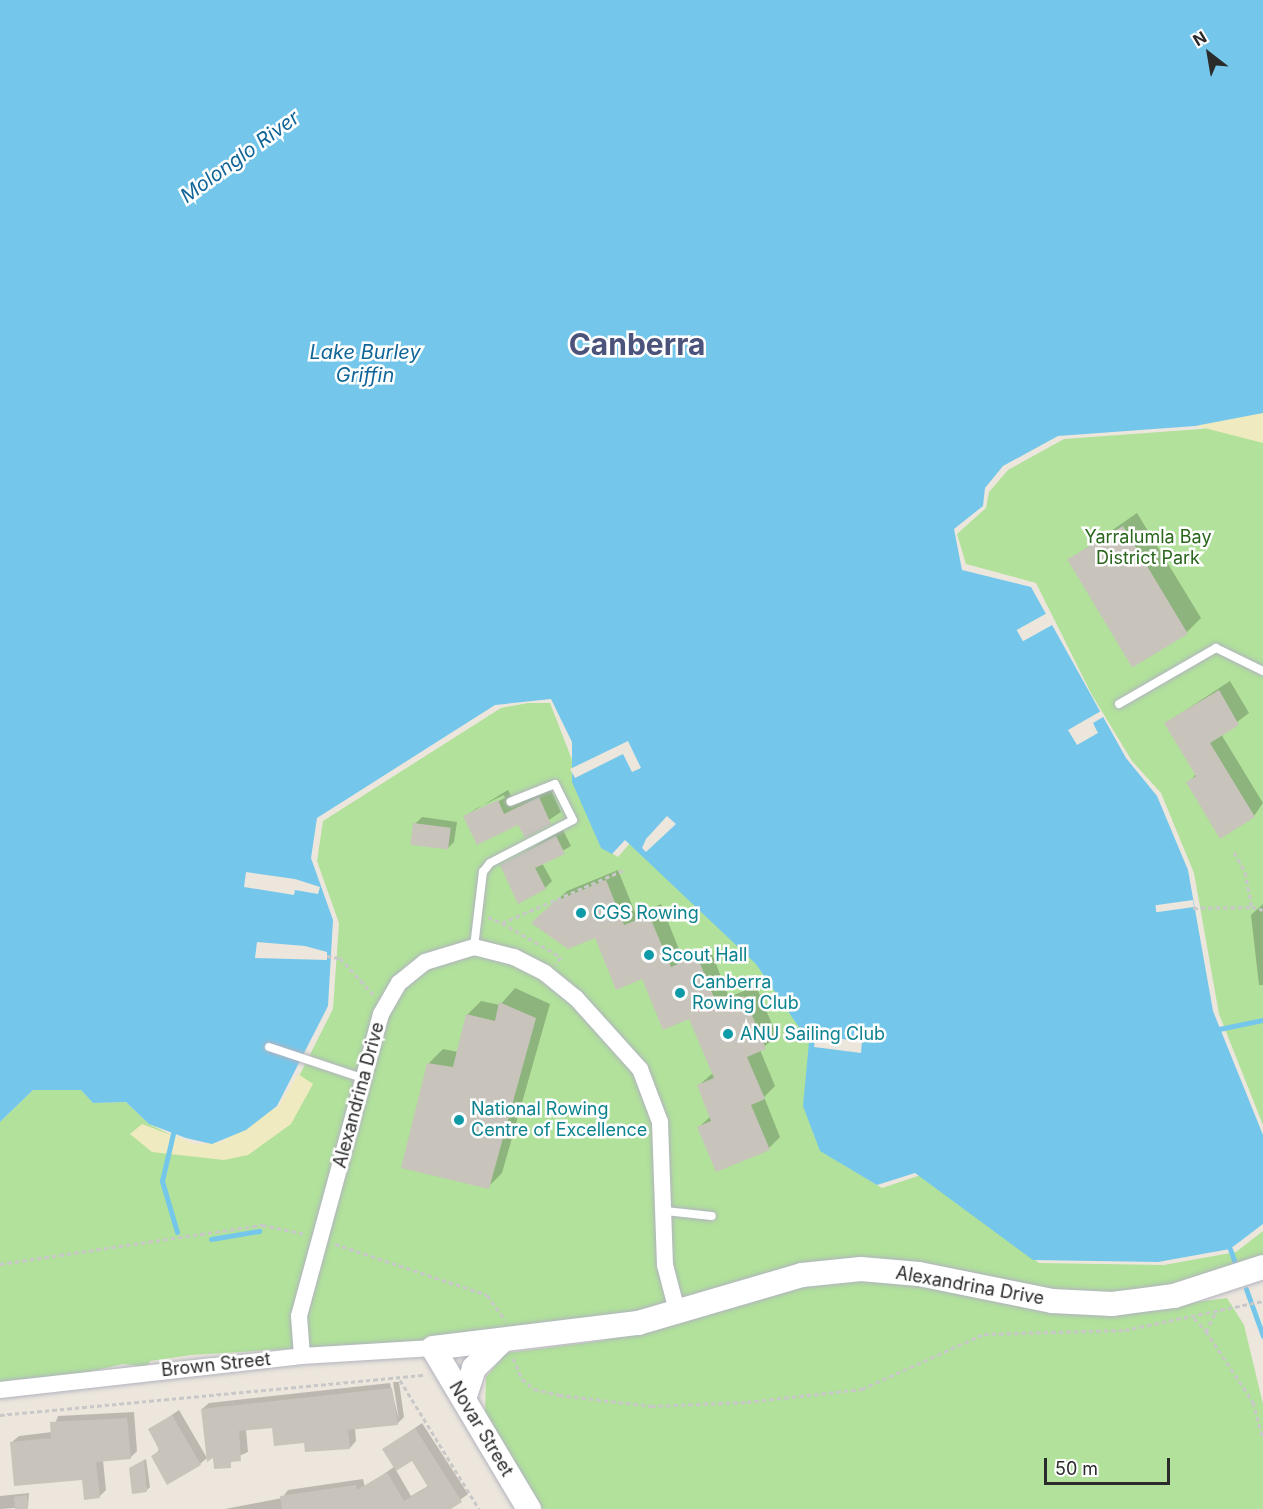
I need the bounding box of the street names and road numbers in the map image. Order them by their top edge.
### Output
street label: Alexandrina Drive [329,1020,389,1170]
street label: Alexandrina Drive [894,1262,1046,1310]
street label: Brown Street [160,1349,272,1381]
street label: Novar Street [444,1378,518,1480]

